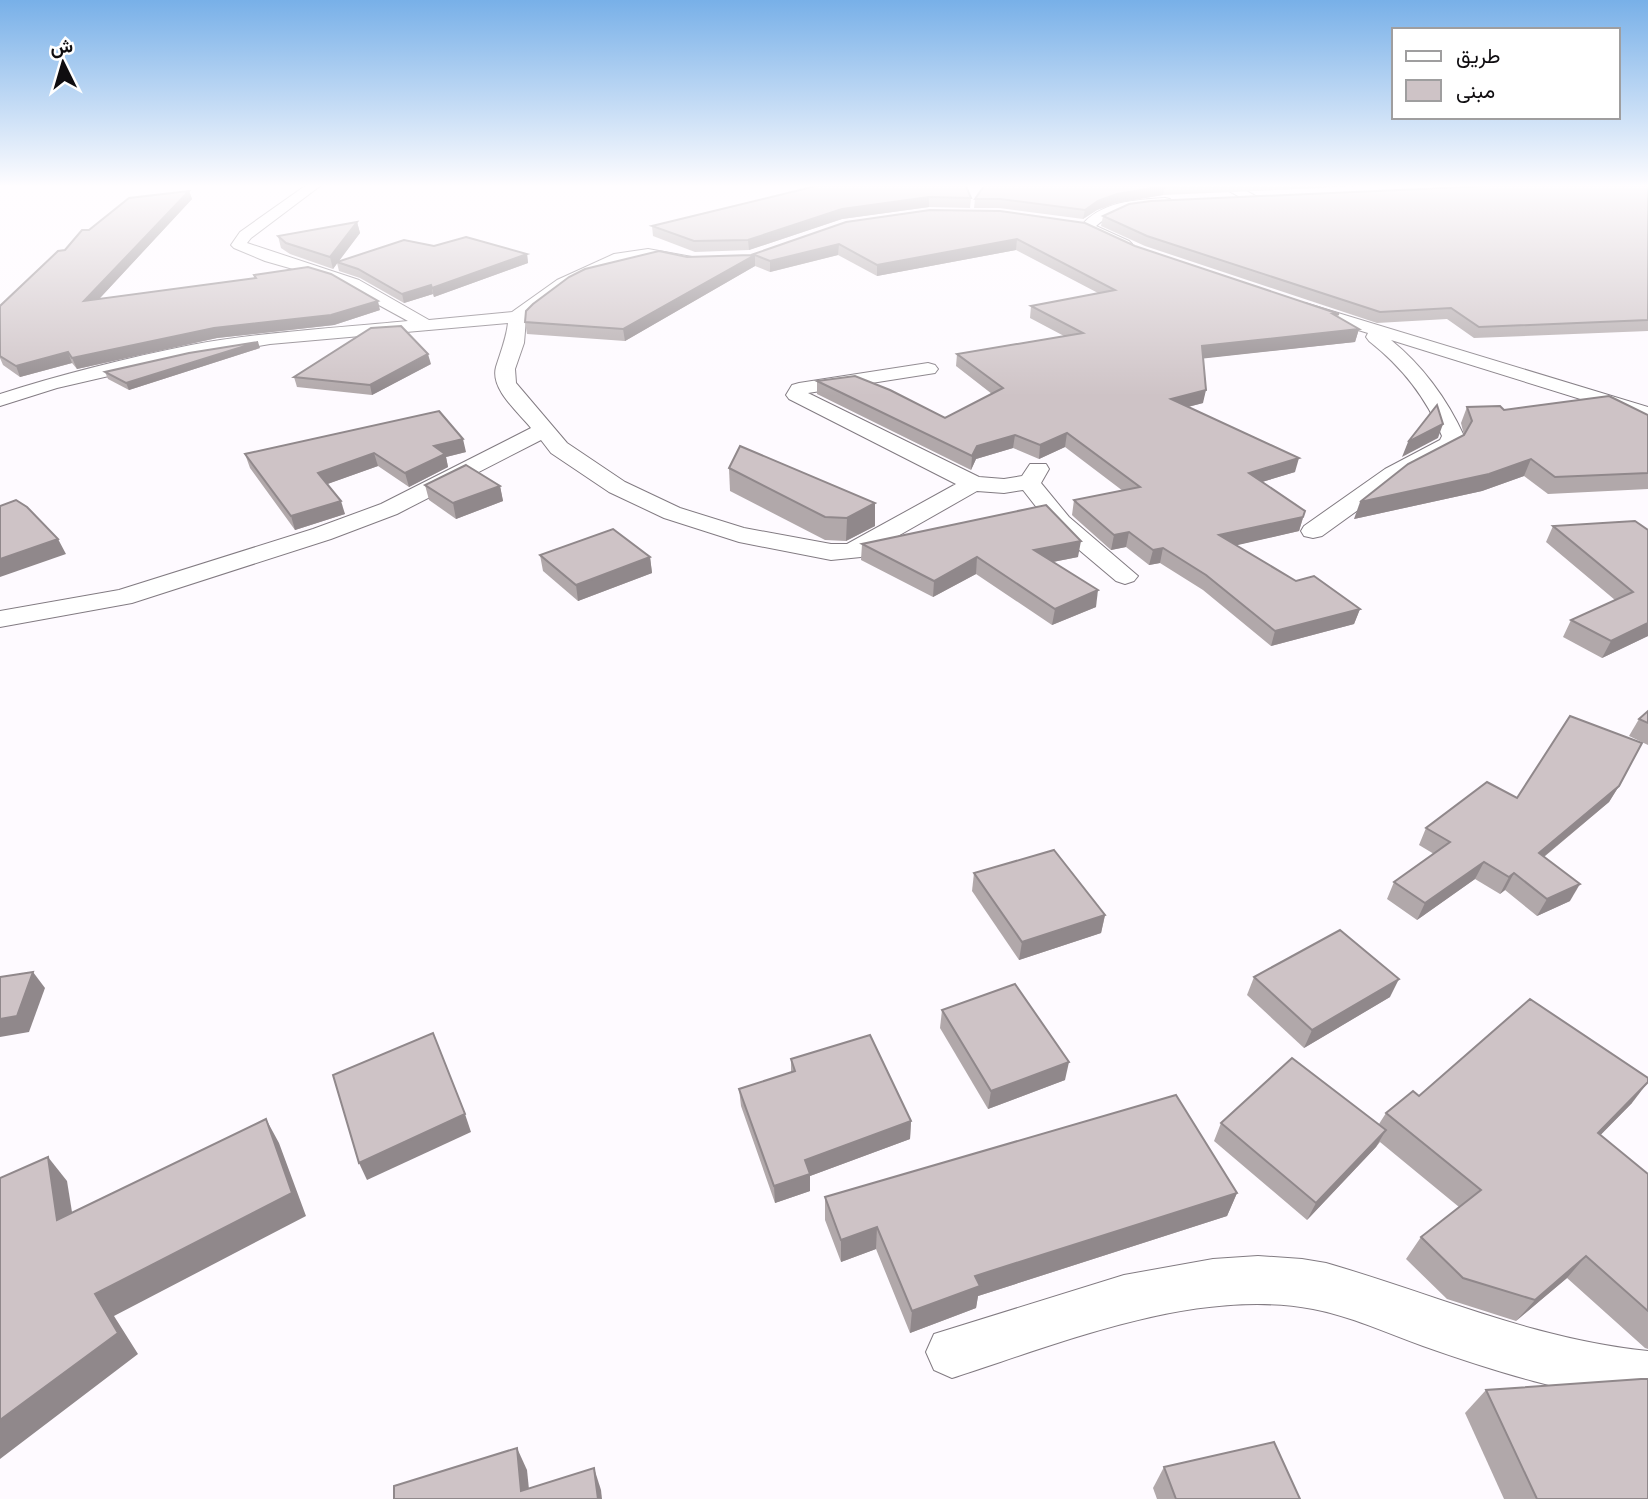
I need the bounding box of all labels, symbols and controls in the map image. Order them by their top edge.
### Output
north arrow [28,28,98,98]
legend [1392,28,1620,119]
text: ش [49,34,74,59]
text: طريق [1456,43,1501,69]
text: مبنى [1456,78,1495,103]

